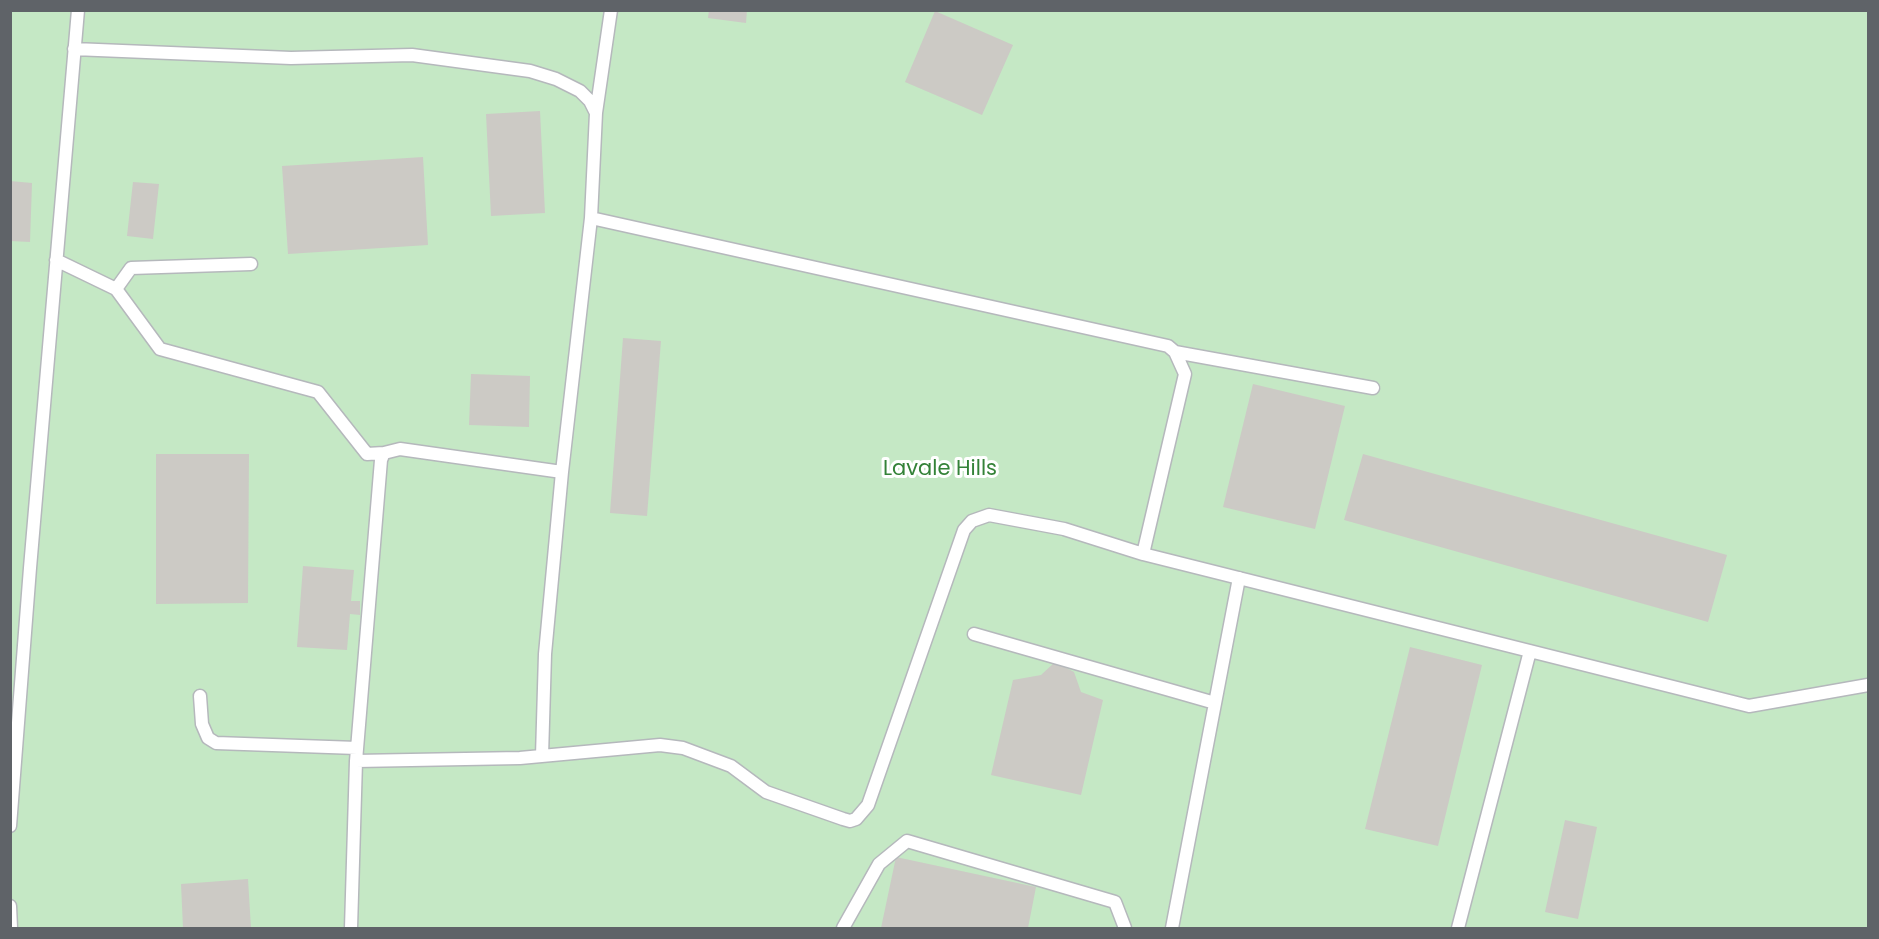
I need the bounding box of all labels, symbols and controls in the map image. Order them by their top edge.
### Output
park label: Lavale Hills [883,457,997,483]

